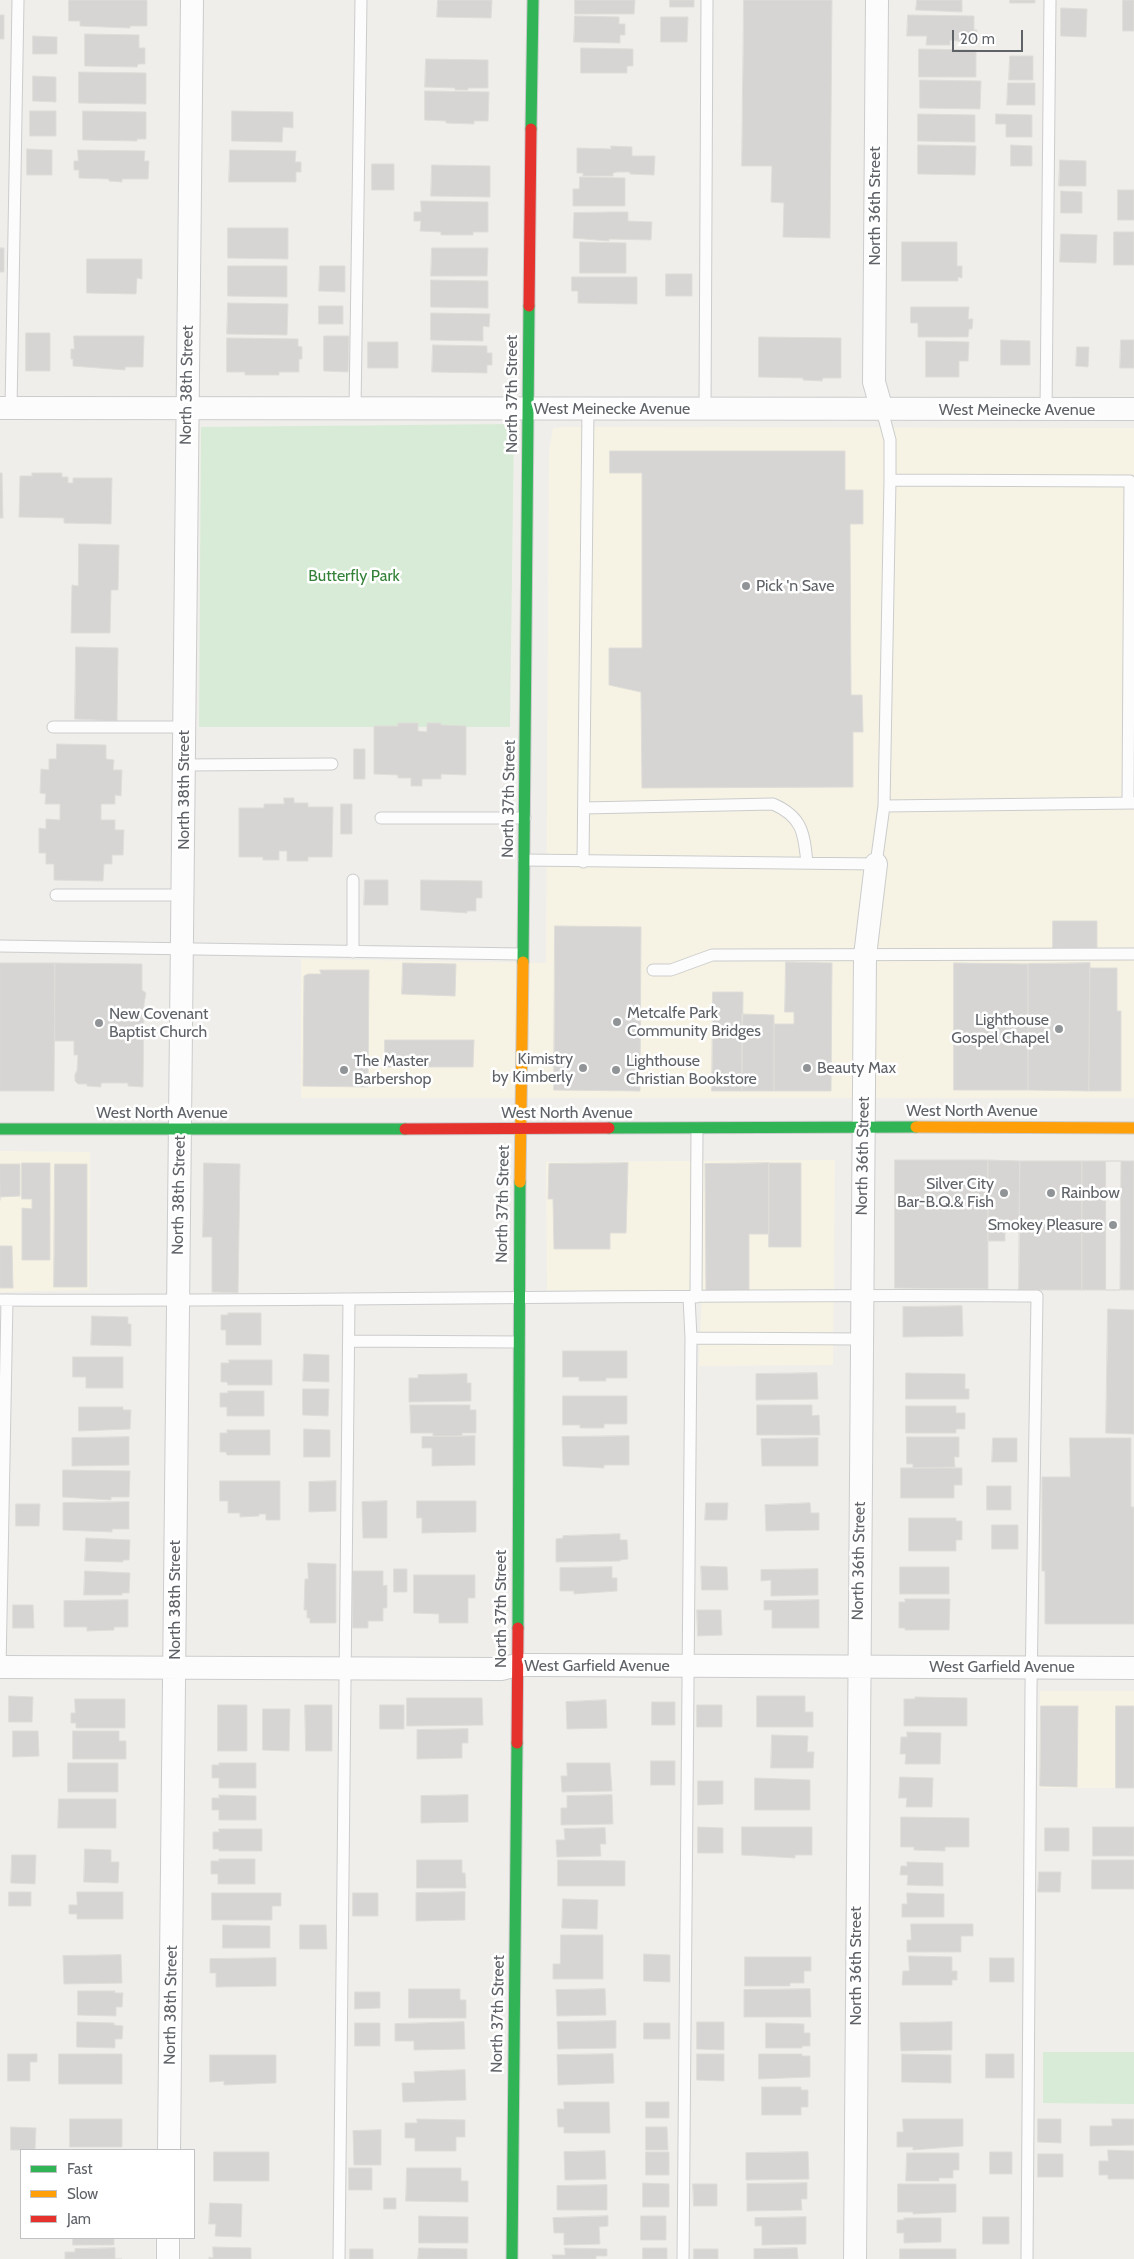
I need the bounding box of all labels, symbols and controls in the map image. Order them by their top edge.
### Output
scale bar [954,20,1025,52]
text: 20 m [960,30,995,48]
street label: North 36th Street [865,146,885,266]
street label: North 38th Street [176,325,198,445]
street label: North 37th Street [502,335,522,453]
street label: West Meinecke Avenue [534,399,690,419]
street label: West Meinecke Avenue [939,400,1095,420]
park label: Butterfly Park [308,566,400,586]
place label: Pick 'n Save [756,576,834,596]
marker: Pick 'n Save [740,580,752,592]
street label: North 38th Street [174,730,194,850]
street label: North 37th Street [498,740,520,858]
place label: Metcalfe Park Community Bridges [627,1003,761,1041]
place label: New Covenant Baptist Church [109,1004,208,1042]
place label: Lighthouse Gospel Chapel [951,1010,1049,1048]
marker: Metcalfe Park Community Bridges [611,1016,623,1028]
marker: New Covenant Baptist Church [93,1017,105,1029]
marker: Lighthouse Gospel Chapel [1053,1023,1065,1035]
place label: Kimistry by Kimberly [492,1049,573,1087]
place label: The Master Barbershop [354,1051,431,1089]
place label: Lighthouse Christian Bookstore [626,1051,757,1089]
place label: Beauty Max [817,1058,896,1078]
marker: Kimistry by Kimberly [577,1062,589,1074]
marker: Beauty Max [801,1062,813,1074]
marker: The Master Barbershop [338,1064,350,1076]
marker: Lighthouse Christian Bookstore [610,1064,622,1076]
street label: North 36th Street [852,1096,874,1216]
street label: West North Avenue [906,1101,1038,1121]
street label: West North Avenue [96,1103,228,1123]
street label: West North Avenue [501,1103,633,1123]
street label: North 38th Street [168,1135,190,1255]
street label: North 37th Street [492,1145,514,1263]
place label: Silver City Bar-B.Q.& Fish [897,1174,994,1212]
place label: Rainbow [1061,1183,1120,1203]
marker: Silver City Bar-B.Q.& Fish [998,1187,1010,1199]
marker: Rainbow [1045,1187,1057,1199]
place label: Smokey Pleasure [988,1215,1103,1235]
marker: Smokey Pleasure [1107,1219,1119,1231]
street label: North 36th Street [848,1501,870,1621]
street label: North 38th Street [165,1540,185,1660]
street label: North 37th Street [491,1550,511,1668]
street label: West Garfield Avenue [524,1656,670,1676]
street label: West Garfield Avenue [929,1657,1075,1677]
street label: North 36th Street [846,1906,866,2026]
street label: North 38th Street [160,1945,182,2065]
street label: North 37th Street [487,1955,509,2073]
legend [20,2149,195,2239]
text: Fast [67,2160,92,2178]
text: Slow [67,2185,98,2203]
text: Jam [67,2210,91,2228]

